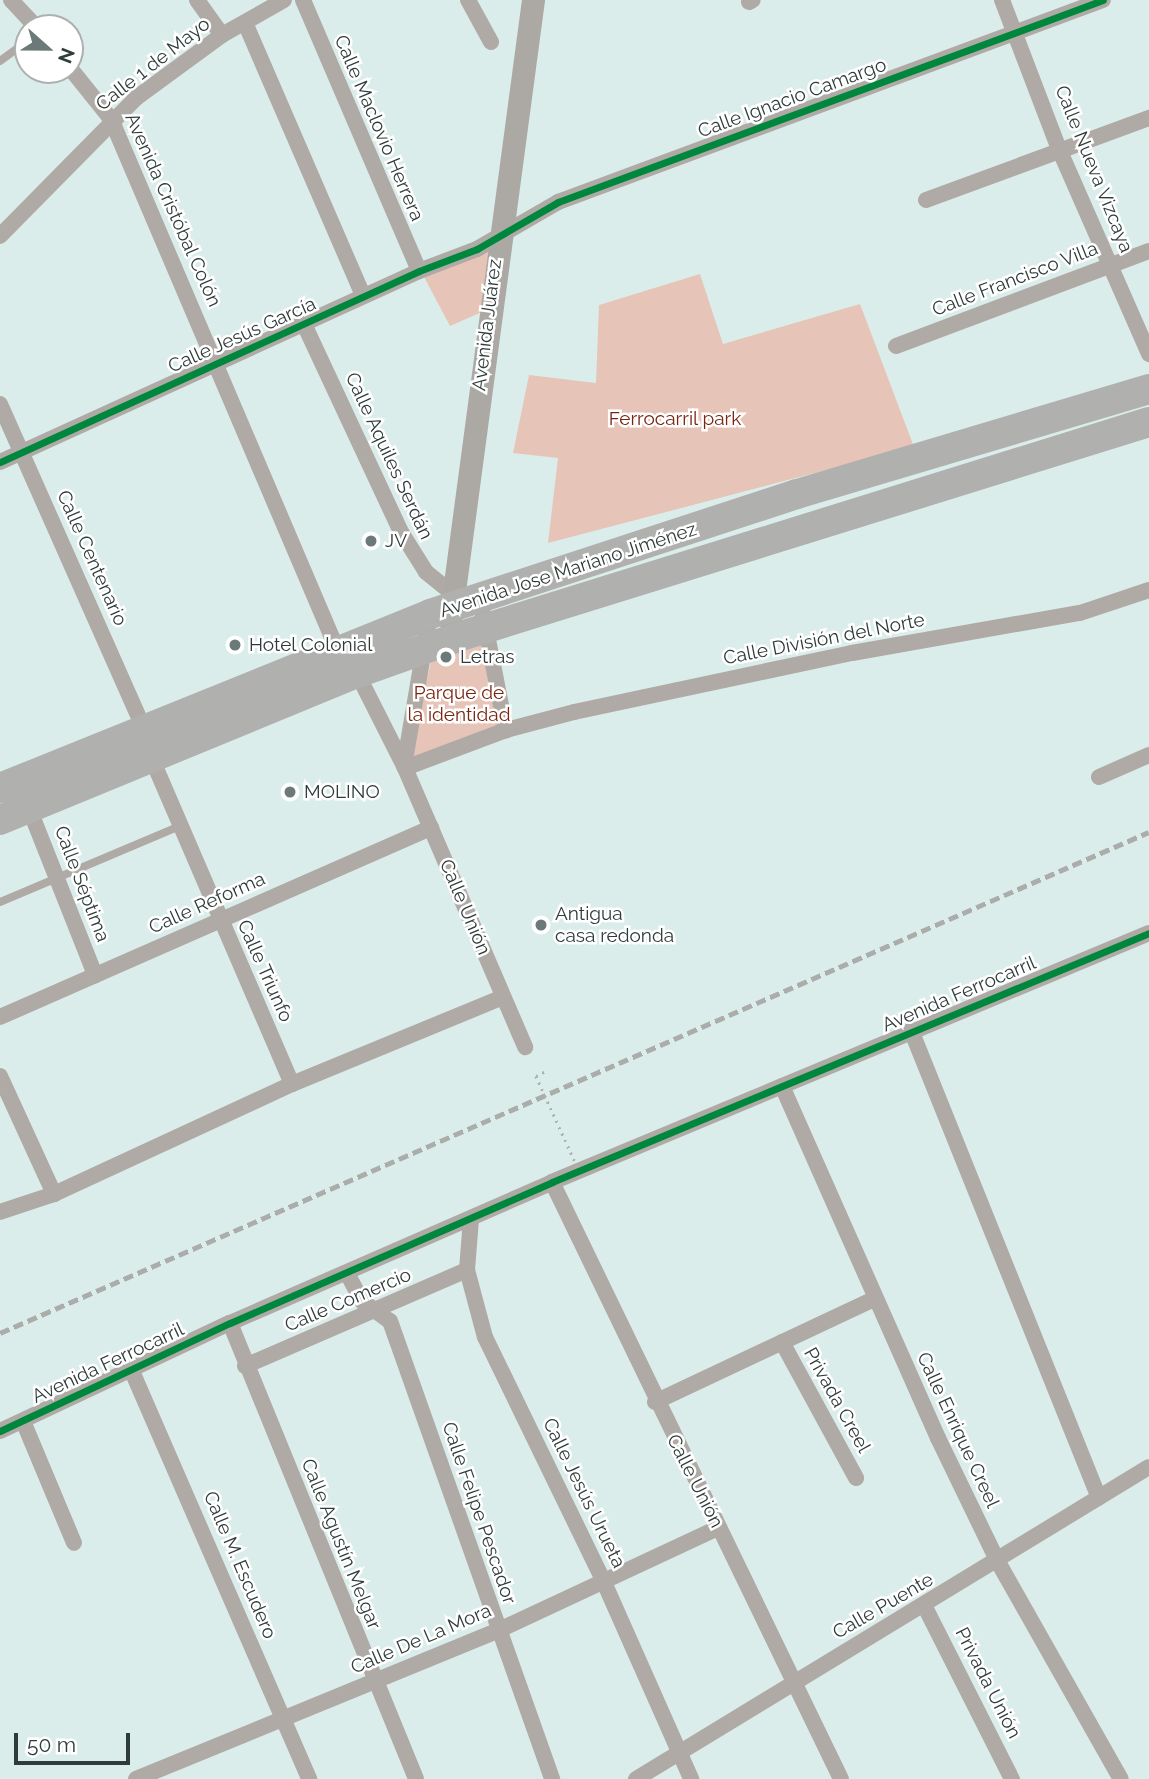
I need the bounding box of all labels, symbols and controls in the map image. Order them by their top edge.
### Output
street label: Calle 1 de Mayo [91,12,215,116]
north arrow [14,14,84,84]
street label: Calle Maclovio Herrera [329,32,429,224]
text: N [54,45,80,67]
street label: Calle Ignacio Camargo [695,53,889,143]
street label: Calle Nueva Vizcaya [1050,82,1138,256]
street label: Avenida Cristóbal Colón [120,109,226,311]
street label: Calle Francisco Villa [929,237,1101,321]
street label: Avenida Juárez [468,258,506,392]
street label: Calle Jesús García [164,292,320,378]
street label: Calle Aquiles Serdán [340,369,438,543]
park label: Ferrocarril park [608,408,742,430]
street label: Calle Centenario [52,487,132,629]
street label: Avenida Jose Mariano Jiménez [436,518,700,622]
place label: JV [385,530,407,552]
marker: JV [363,533,379,549]
street label: Calle División del Norte [721,608,927,670]
place label: Hotel Colonial [249,634,373,656]
marker: Hotel Colonial [227,637,243,653]
place label: Letras [460,646,514,668]
marker: Letras [438,649,454,665]
park label: Parque de la identidad [408,682,510,726]
place label: MOLINO [304,781,380,803]
marker: MOLINO [282,784,298,800]
street label: Calle Séptima [49,823,115,945]
street label: Calle Unión [435,856,495,958]
street label: Calle Reforma [145,867,269,939]
place label: Antigua casa redonda [555,903,674,947]
street label: Calle Triunfo [232,916,298,1026]
marker: Antigua casa redonda [533,917,549,933]
street label: Avenida Ferrocarril [879,951,1039,1037]
street label: Calle Comercio [281,1263,415,1337]
street label: Avenida Ferrocarril [28,1318,188,1408]
street label: Privada Creel [799,1343,875,1457]
street label: Calle Enrique Creel [912,1349,1004,1511]
street label: Calle Jesús Urueta [538,1414,630,1572]
street label: Calle Felipe Pescador [437,1419,521,1607]
street label: Calle Unión [662,1431,728,1531]
street label: Calle Agustín Melgar [296,1455,386,1633]
street label: Calle M. Escudero [199,1488,281,1642]
street label: Calle Puente [829,1568,937,1644]
street label: Calle De La Mora [347,1599,495,1679]
street label: Privada Unión [950,1624,1026,1742]
scale bar [18,1720,133,1764]
text: 50 m [27,1732,76,1757]

